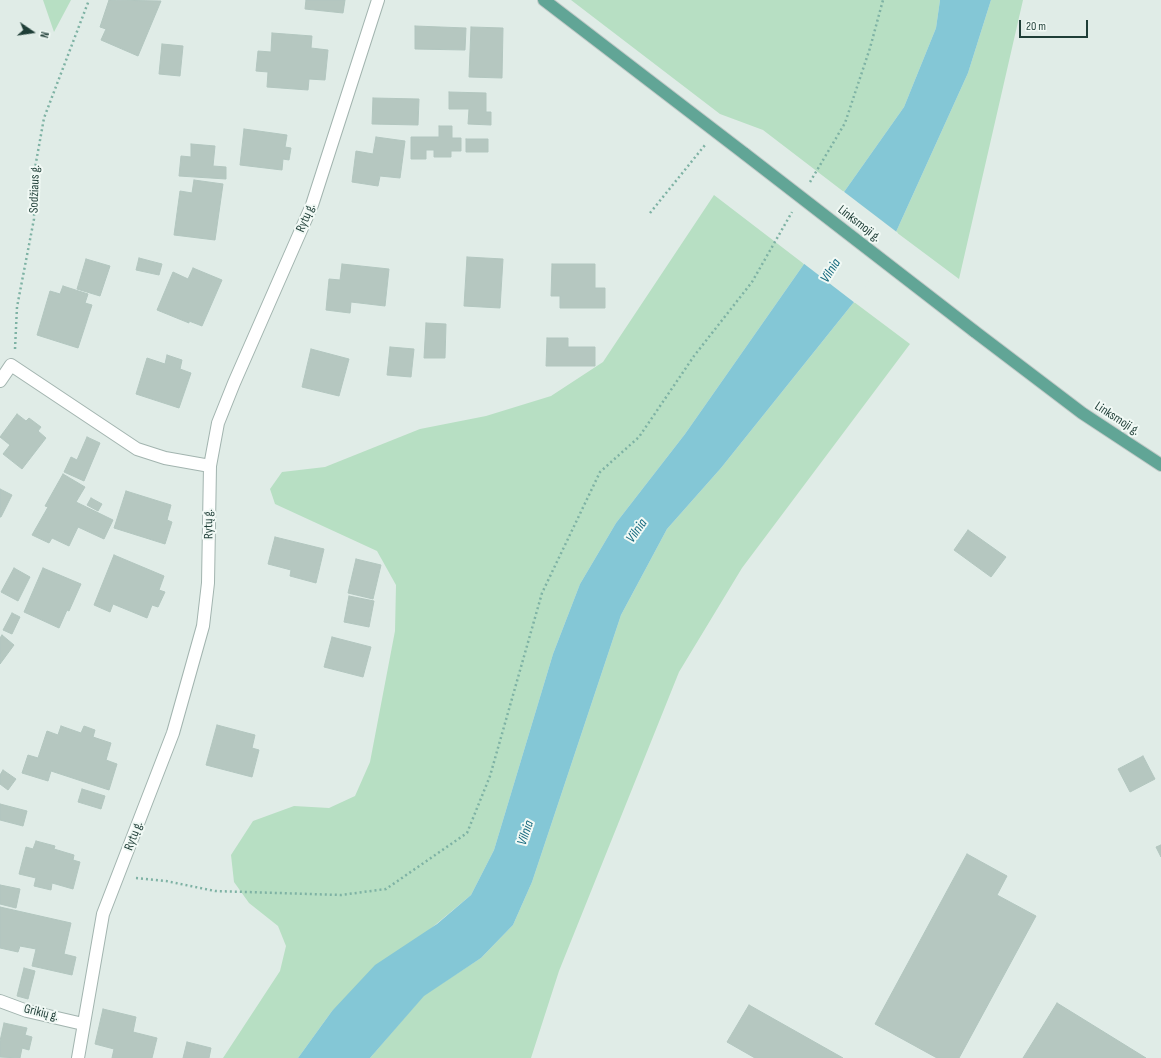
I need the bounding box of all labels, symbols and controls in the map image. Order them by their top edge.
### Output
north arrow [12,12,52,52]
scale bar [1021,12,1090,38]
text: 20 m [1026,19,1046,34]
text: N [37,30,51,39]
street label: Sodžiaus g. [26,165,44,213]
street label: Rytų g. [293,201,319,235]
street label: Linksmoji g. [834,202,884,246]
water label: Vilnia [817,256,845,286]
street label: Linksmoji g. [1092,399,1142,439]
street label: Rytų g. [201,509,217,539]
water label: Vilnia [623,516,651,546]
water label: Vilnia [514,818,538,848]
street label: Rytų g. [121,819,147,853]
street label: Grikių g. [22,1001,60,1025]

